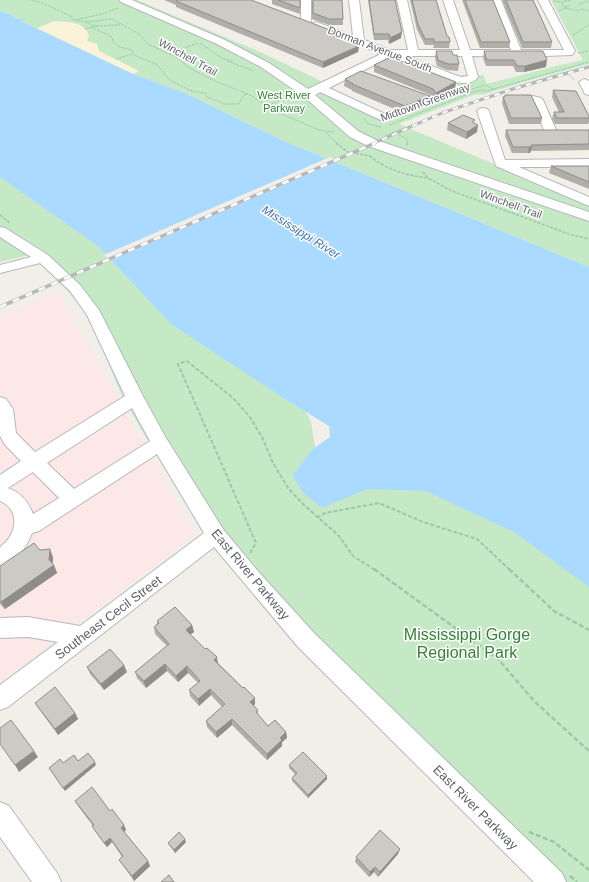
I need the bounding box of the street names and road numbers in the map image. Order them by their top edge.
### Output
street label: Dorman Avenue South [326,24,434,74]
street label: Winchell Trail [156,36,220,78]
street label: Midtown Greenway [379,80,472,124]
street label: Winchell Trail [478,187,544,221]
street label: East River Parkway [208,526,293,623]
street label: Southeast Cecil Street [52,572,165,662]
street label: East River Parkway [430,762,521,853]

